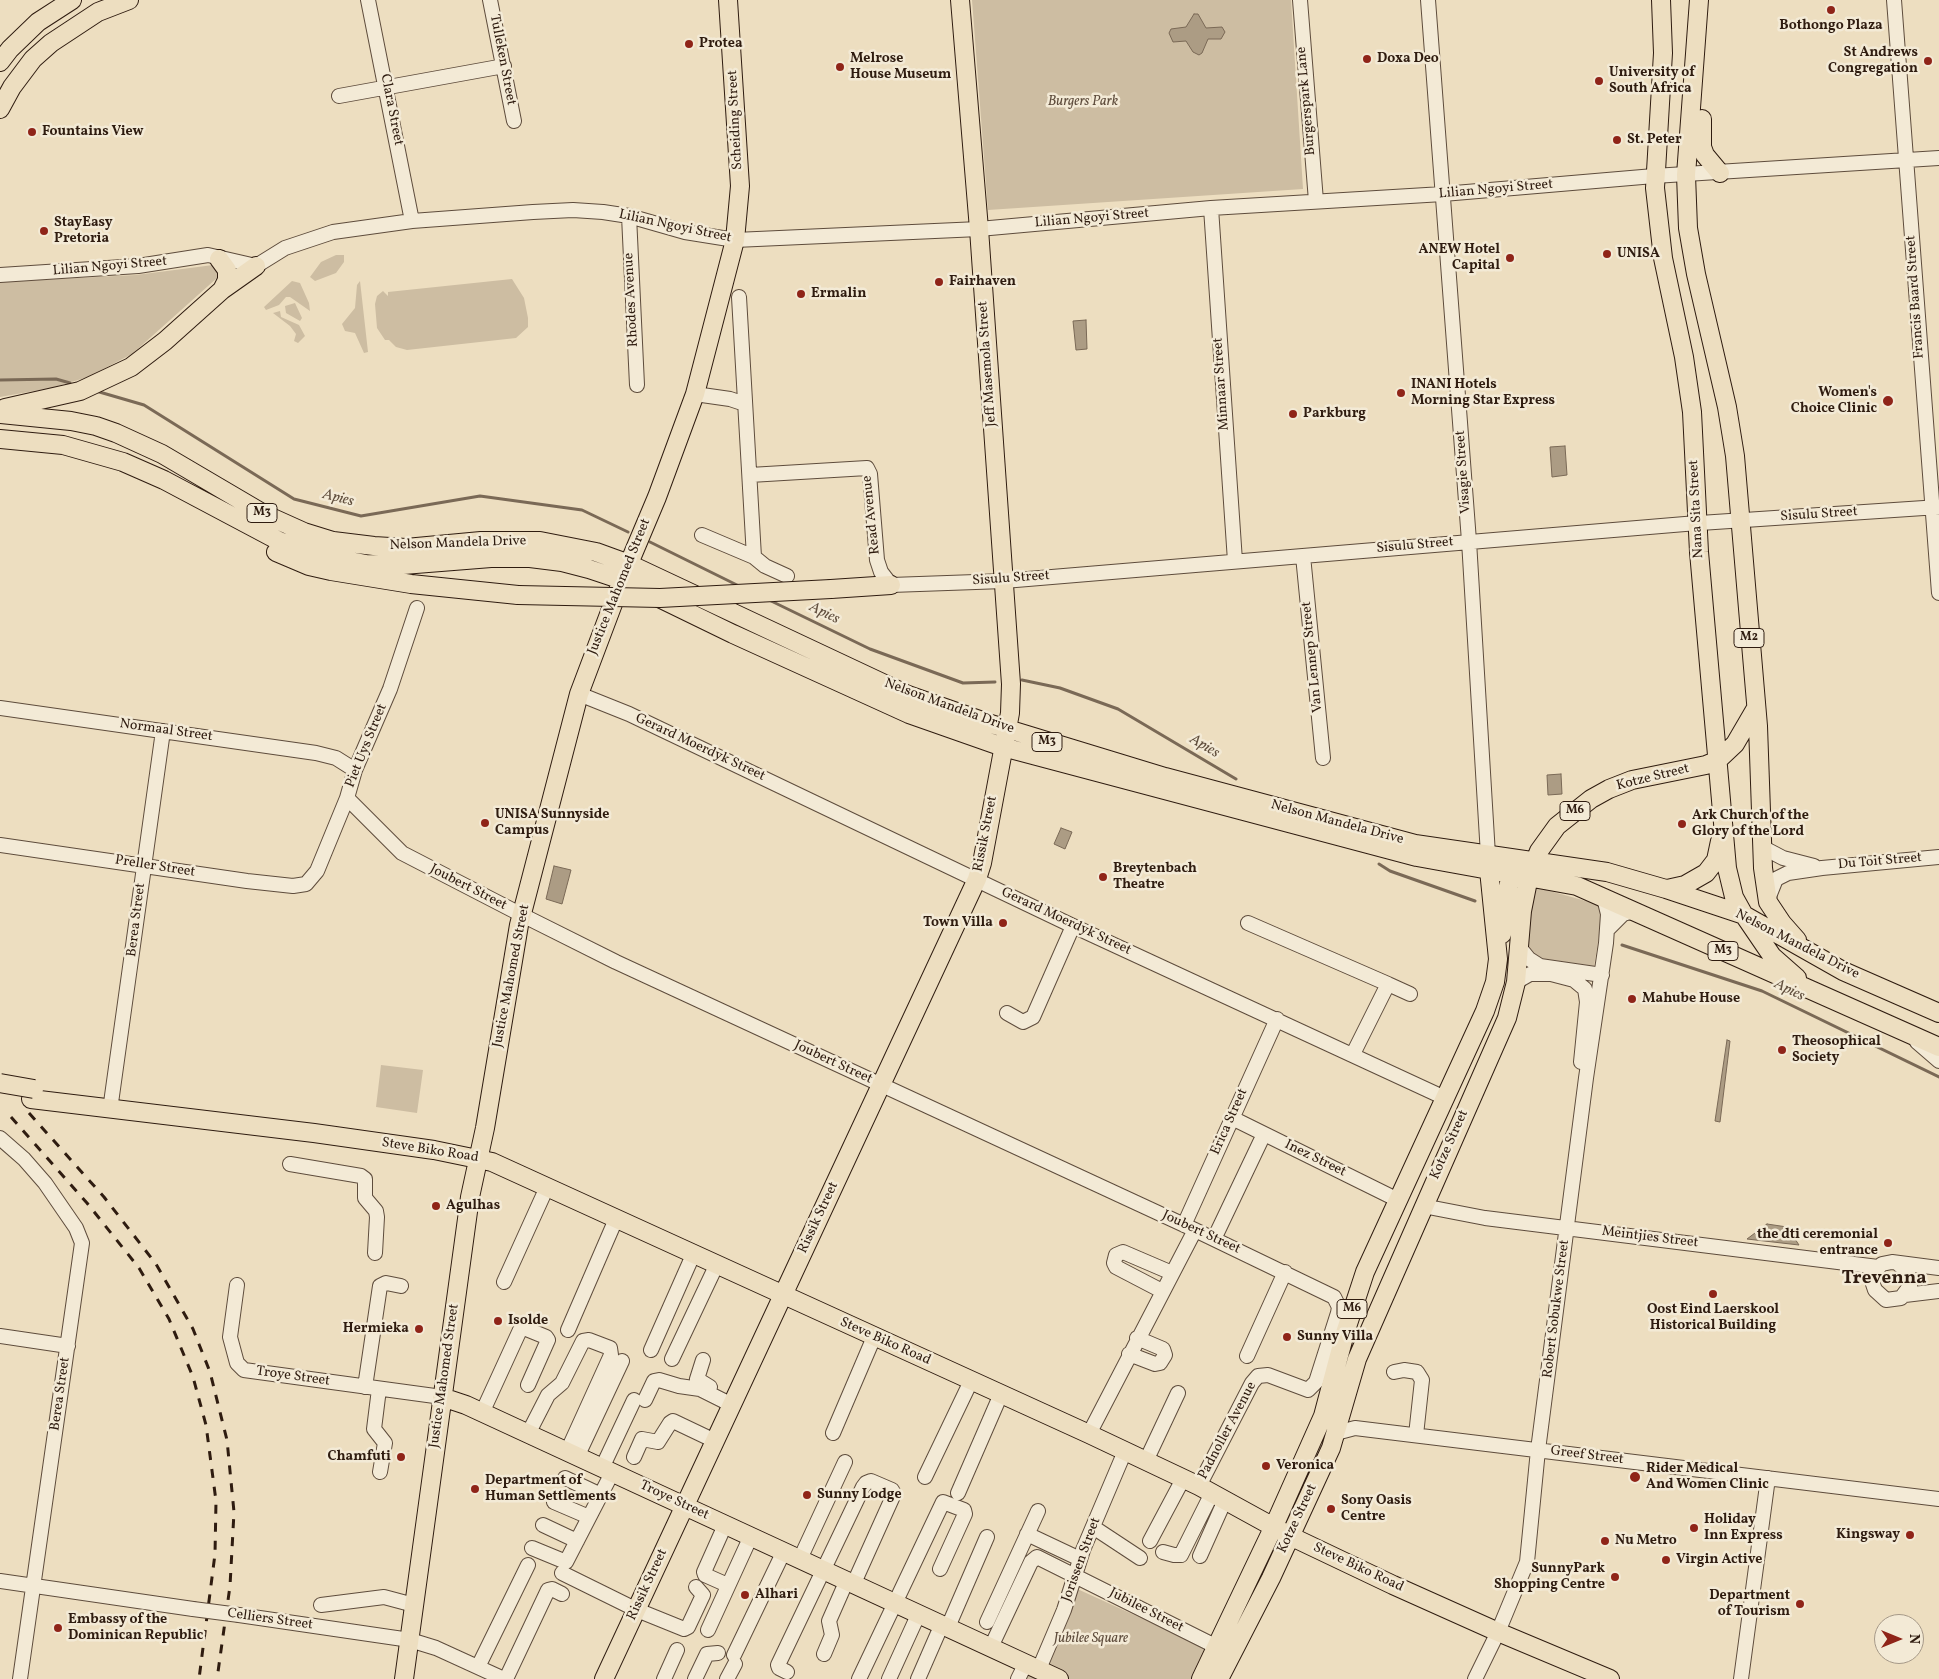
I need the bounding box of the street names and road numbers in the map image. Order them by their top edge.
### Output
street label: Tulleken Street [485,13,519,107]
street label: Burgerspark Lane [1294,46,1320,156]
street label: Scheiding Street [725,70,747,170]
street label: Clara Street [376,73,406,147]
street label: Lilian Ngoyi Street [1438,177,1554,203]
street label: Lilian Ngoyi Street [1034,206,1150,232]
street label: Lilian Ngoyi Street [617,207,733,247]
street label: Francis Baard Street [1903,235,1929,359]
street label: Rhodes Avenue [621,252,643,348]
street label: Lilian Ngoyi Street [52,254,168,280]
street label: Jeff Masemola Street [975,300,1001,428]
street label: Minnaar Street [1210,337,1234,431]
street label: Visagie Street [1453,430,1475,514]
street label: Nana Sita Street [1686,459,1708,559]
street label: Read Avenue [859,475,885,555]
road number: M3 [247,503,277,522]
street label: Sisulu Street [1780,504,1858,526]
street label: Justice Mahomed Street [585,516,655,658]
street label: Nelson Mandela Drive [389,533,527,555]
street label: Sisulu Street [1376,534,1454,558]
street label: Sisulu Street [972,568,1050,590]
street label: Van Lennep Street [1299,601,1327,713]
road number: M2 [1734,628,1764,648]
street label: Nelson Mandela Drive [882,676,1016,738]
street label: Piet Uys Street [343,701,391,791]
street label: Gerard Moerdyk Street [632,710,768,786]
street label: Normaal Street [118,716,214,746]
road number: M3 [1032,732,1062,752]
street label: Kotze Street [1615,761,1691,795]
street label: Rissik Street [970,795,1002,873]
street label: Nelson Mandela Drive [1269,797,1405,849]
road number: M6 [1560,801,1590,820]
street label: Du Toit Street [1837,850,1923,874]
street label: Preller Street [114,852,196,882]
street label: Joubert Street [427,861,509,915]
street label: Berea Street [124,882,150,958]
street label: Gerard Moerdyk Street [998,884,1134,960]
street label: Justice Mahomed Street [490,903,534,1049]
street label: Nelson Mandela Drive [1732,906,1862,984]
road number: M3 [1708,941,1738,960]
street label: Joubert Street [791,1038,875,1088]
street label: Erica Street [1208,1086,1252,1158]
street label: Kotze Street [1427,1108,1473,1182]
street label: Steve Biko Road [380,1135,480,1167]
street label: Inez Street [1281,1137,1349,1181]
street label: Rissik Street [795,1180,843,1256]
street label: Joubert Street [1159,1208,1243,1258]
street label: Meintjies Street [1601,1224,1699,1252]
street label: Robert Sobukwe Street [1540,1239,1574,1379]
road number: M6 [1337,1300,1367,1318]
street label: Justice Mahomed Street [427,1303,463,1449]
street label: Steve Biko Road [837,1314,933,1370]
street label: Berea Street [48,1356,74,1432]
street label: Troye Street [255,1364,331,1390]
street label: Padnoller Avenue [1195,1379,1261,1483]
street label: Greef Street [1549,1443,1625,1469]
street label: Troye Street [637,1478,711,1524]
street label: Kotze Street [1275,1482,1321,1556]
street label: Jorissen Street [1059,1515,1105,1605]
street label: Steve Biko Road [1310,1540,1406,1596]
street label: Rissik Street [624,1547,672,1623]
street label: Jubilee Street [1106,1585,1186,1637]
street label: Celliers Street [226,1606,314,1634]

